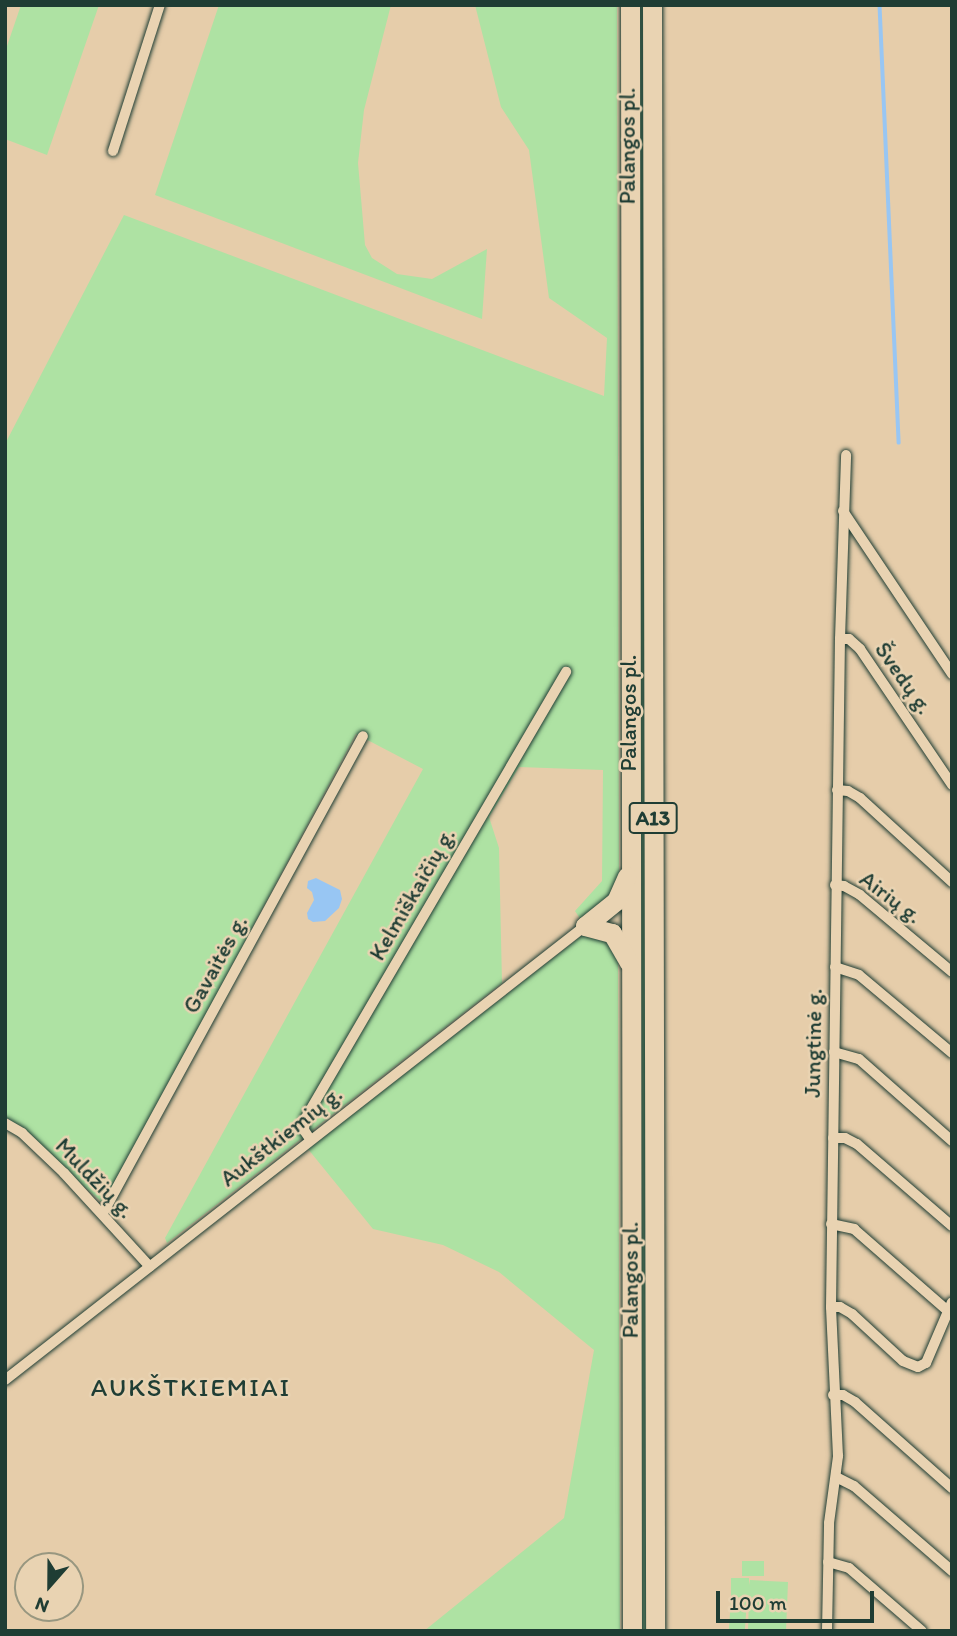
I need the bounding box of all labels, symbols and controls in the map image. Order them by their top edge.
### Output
street label: Palangos pl. [613,87,641,205]
street label: Švedų g. [869,636,939,720]
street label: Palangos pl. [614,654,642,772]
road number: A13 [628,800,678,836]
street label: Kelmiškaičių g. [363,823,461,965]
street label: Airių g. [854,865,928,929]
street label: Gavaitės g. [177,910,253,1018]
street label: Jungtinė g. [798,988,828,1098]
street label: Aukštkiemių g. [214,1080,348,1192]
street label: Muldžių g. [50,1132,140,1224]
street label: Palangos pl. [616,1221,644,1339]
district label: AUKŠTKIEMIAI [94,1372,288,1404]
north arrow [14,1552,84,1622]
scale bar [719,1576,876,1620]
text: 100 m [729,1590,787,1615]
text: N [32,1592,52,1618]

